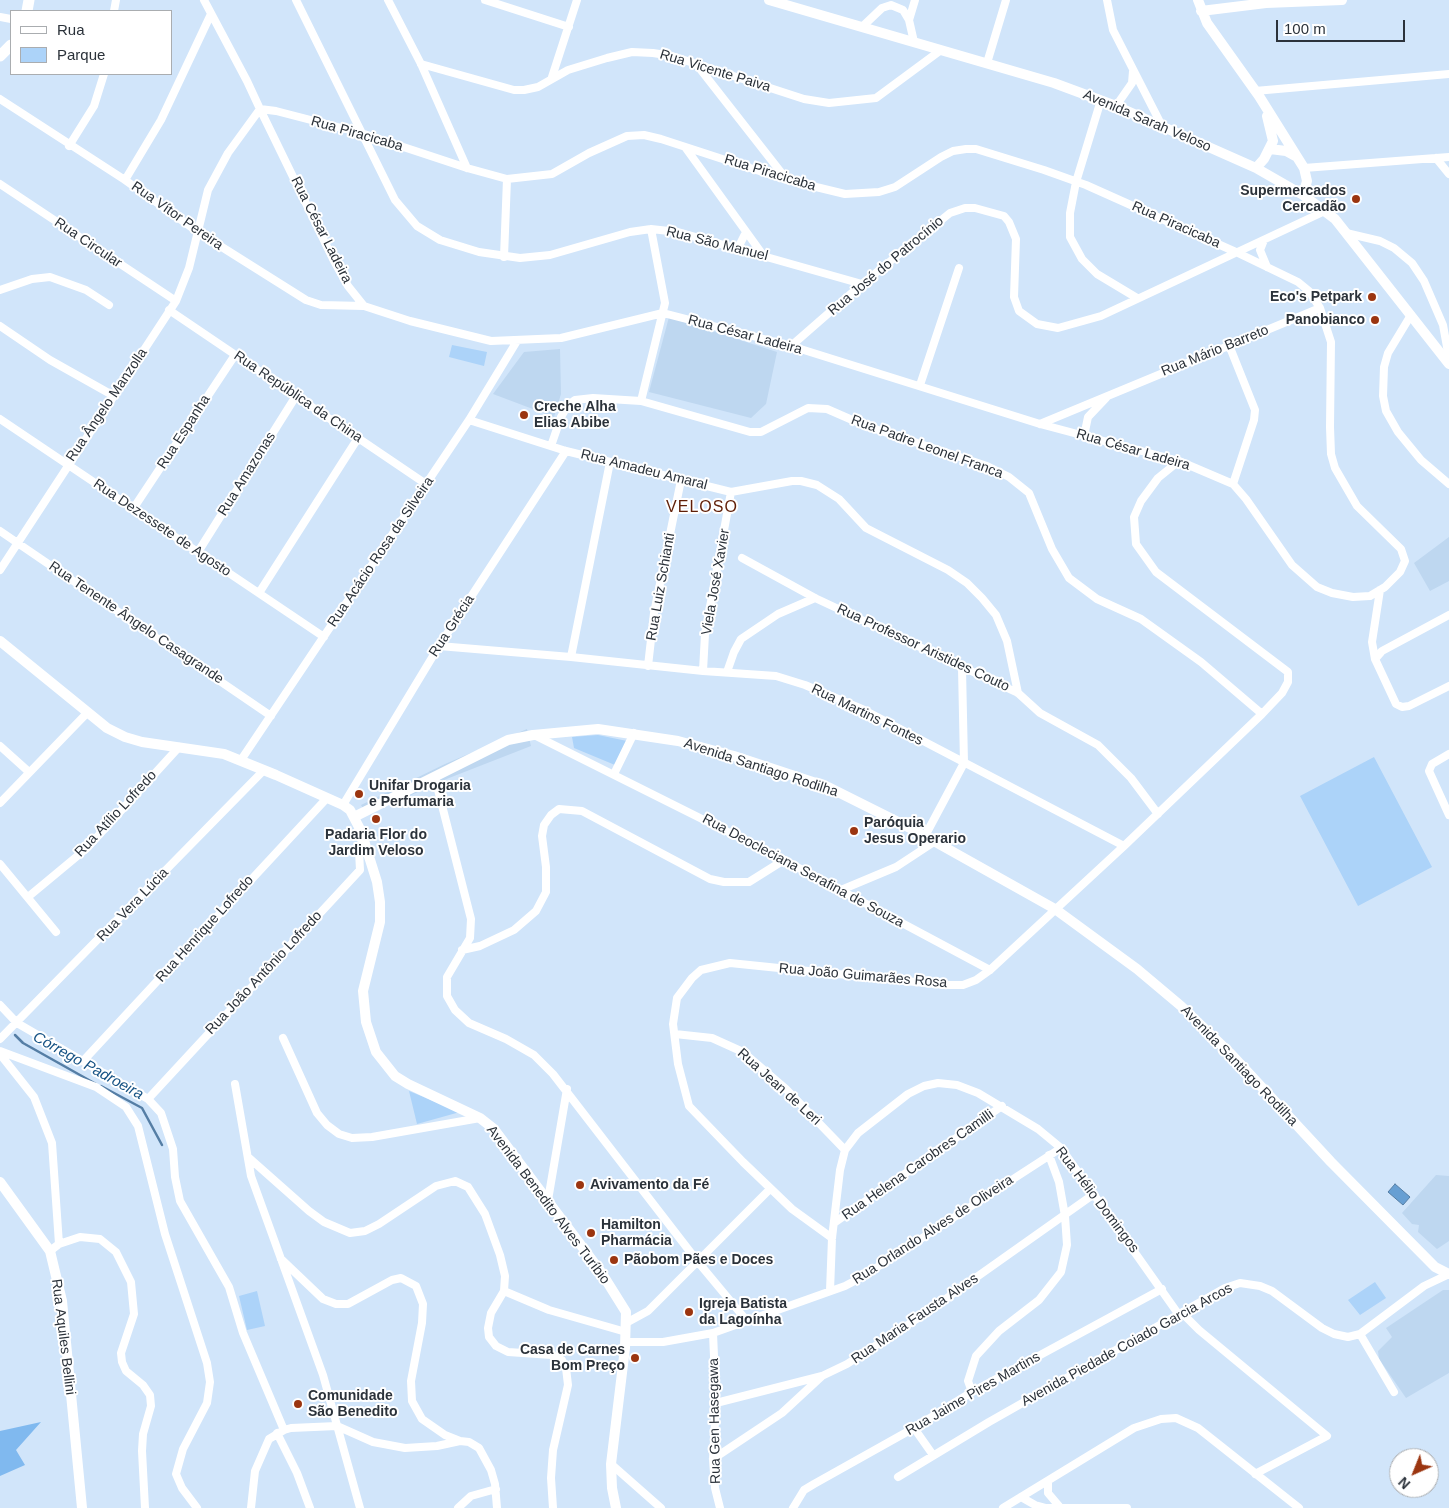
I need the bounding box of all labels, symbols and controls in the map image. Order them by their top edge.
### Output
legend [10,10,172,75]
scale bar [1279,10,1408,42]
text: 100 m [1284,20,1326,37]
text: Rua [57,21,85,38]
text: Parque [57,46,105,63]
street label: Rua Vicente Paiva [658,46,772,96]
street label: Avenida Sarah Veloso [1080,86,1214,156]
street label: Rua Piracicaba [309,113,405,155]
street label: Rua Piracicaba [722,151,818,195]
street label: Rua César Ladeira [287,174,355,286]
street label: Rua Vítor Pereira [128,178,226,254]
place label: Supermercados Cercadão [1240,183,1346,216]
marker: Supermercados Cercadão [1350,193,1362,205]
street label: Rua Piracicaba [1129,198,1223,252]
street label: Rua José do Patrocínio [825,213,947,319]
street label: Rua Circular [51,214,125,272]
street label: Rua São Manuel [664,223,770,265]
place label: Eco's Petpark [1270,289,1362,305]
marker: Eco's Petpark [1366,291,1378,303]
street label: Rua César Ladeira [686,312,804,358]
place label: Panobianco [1286,312,1365,328]
marker: Panobianco [1369,314,1381,326]
street label: Rua Mário Barreto [1159,322,1271,380]
street label: Rua Ângelo Manzolla [63,345,151,465]
street label: Rua República da China [230,348,366,446]
street label: Rua Espanha [154,392,214,472]
place label: Creche Alha Elias Abibe [534,399,616,432]
marker: Creche Alha Elias Abibe [518,409,530,421]
street label: Rua Padre Leonel Franca [849,412,1005,482]
street label: Rua César Ladeira [1074,426,1192,474]
street label: Rua Amazonas [215,429,279,519]
street label: Rua Amadeu Amaral [579,446,709,494]
street label: Rua Acácio Rosa da Silveira [324,474,438,630]
street label: Rua Dezessete de Agosto [90,476,234,580]
district label: VELOSO [665,498,739,518]
street label: Viela José Xavier [698,527,734,637]
street label: Rua Luiz Schianti [643,532,679,642]
street label: Rua Tenente Ângelo Casagrande [45,558,227,688]
street label: Rua Grécia [426,592,478,660]
street label: Rua Professor Aristides Couto [834,601,1012,695]
street label: Rua Martins Fontes [808,681,926,749]
street label: Avenida Santiago Rodilha [682,735,840,801]
street label: Rua Atílio Lofredo [72,767,160,861]
place label: Unifar Drogaria e Perfumaria [369,778,471,810]
marker: Unifar Drogaria e Perfumaria [353,788,365,800]
street label: Rua Deocleciana Serafina de Souza [699,811,907,931]
marker: Padaria Flor do Jardim Veloso [370,813,382,825]
place label: Paróquia Jesus Operario [864,815,966,848]
marker: Paróquia Jesus Operario [848,825,860,837]
place label: Padaria Flor do Jardim Veloso [325,827,427,860]
street label: Rua Vera Lúcia [94,865,172,945]
street label: Rua Henrique Lofredo [153,872,257,986]
street label: Rua João Antônio Lofredo [202,908,326,1038]
street label: Rua João Guimarães Rosa [778,960,948,992]
street label: Avenida Santiago Rodilha [1177,1002,1301,1130]
water label: Córrego Padroeira [30,1028,146,1104]
street label: Rua Jean de Leri [734,1045,824,1129]
street label: Rua Helena Carobres Camilli [839,1106,997,1224]
street label: Avenida Benedito Alves Turíbio [483,1122,613,1288]
street label: Rua Hélio Domingos [1052,1144,1142,1256]
street label: Rua Orlando Alves de Oliveira [849,1172,1017,1288]
place label: Avivamento da Fé [590,1177,709,1193]
marker: Avivamento da Fé [574,1179,586,1191]
place label: Hamilton Pharmácia [601,1217,672,1250]
marker: Hamilton Pharmácia [585,1227,597,1239]
place label: Pãobom Pães e Doces [624,1252,773,1268]
marker: Pãobom Pães e Doces [608,1254,620,1266]
street label: Rua Maria Fausta Alves [848,1270,982,1368]
street label: Rua Aquiles Bellini [48,1278,78,1396]
street label: Avenida Piedade Coiado Garcia Arcos [1019,1280,1235,1410]
place label: Igreja Batista da Lagoínha [699,1296,787,1328]
marker: Igreja Batista da Lagoínha [683,1306,695,1318]
place label: Casa de Carnes Bom Preço [520,1342,625,1374]
street label: Rua Jaime Pires Martins [903,1349,1043,1439]
marker: Casa de Carnes Bom Preço [629,1352,641,1364]
street label: Rua Gen Hasegawa [706,1358,724,1484]
place label: Comunidade São Benedito [308,1388,397,1420]
marker: Comunidade São Benedito [292,1398,304,1410]
north arrow [1389,1448,1439,1498]
text: N [1395,1474,1413,1492]

